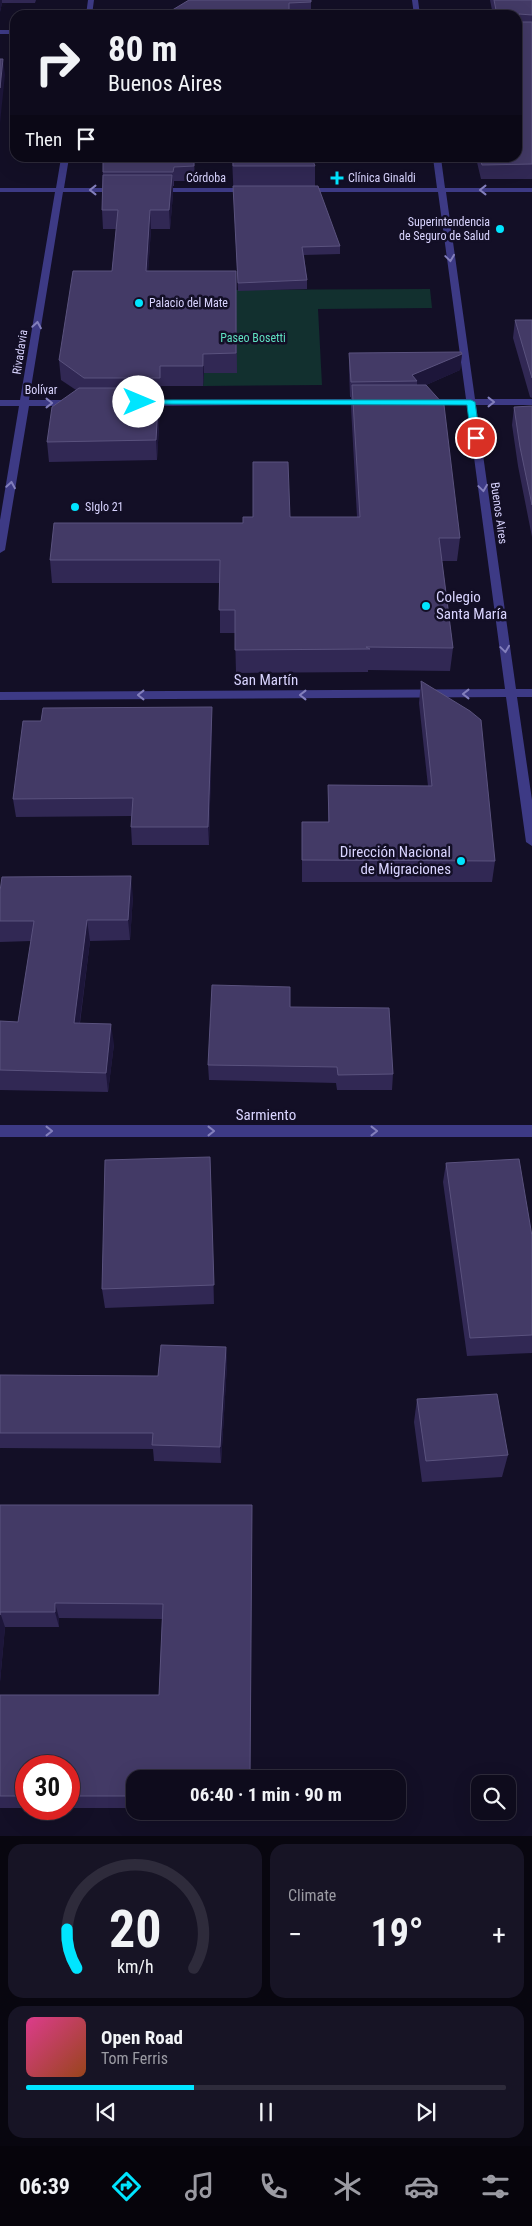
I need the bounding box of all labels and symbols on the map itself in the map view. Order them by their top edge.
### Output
street label: Córdoba [186,171,226,185]
marker: Clínica Ginaldi [330,171,344,185]
place label: Clínica Ginaldi [348,171,416,185]
one-way arrow [89,185,97,195]
one-way arrow [479,185,487,195]
place label: Superintendencia de Seguro de Salud [399,215,490,243]
marker: Superintendencia de Seguro de Salud [494,223,506,235]
one-way arrow [445,253,455,262]
place label: Palacio del Mate [149,296,228,310]
marker: Palacio del Mate [133,297,145,309]
one-way arrow [32,320,42,329]
street label: Rivadavia [10,328,30,375]
park label: Paseo Bosetti [220,331,286,345]
position arrow [112,375,164,427]
street label: Bolívar [25,383,58,397]
one-way arrow [488,397,495,407]
one-way arrow [45,398,53,408]
pin [455,417,497,459]
one-way arrow [5,481,15,489]
street label: Buenos Aires [488,481,510,545]
one-way arrow [477,484,488,492]
place label: SIglo 21 [85,500,124,514]
marker: SIglo 21 [69,501,81,513]
place label: Colegio Santa María [436,588,507,623]
marker: Colegio Santa María [420,600,432,612]
one-way arrow [499,645,510,653]
street label: San Martín [234,671,298,689]
one-way arrow [462,689,470,699]
one-way arrow [137,690,145,701]
one-way arrow [299,690,307,700]
place label: Dirección Nacional de Migraciones [340,843,451,878]
marker: Dirección Nacional de Migraciones [455,855,467,867]
street label: Sarmiento [236,1106,296,1124]
one-way arrow [45,1126,53,1136]
one-way arrow [208,1126,215,1136]
one-way arrow [370,1126,378,1136]
speed limit sign: 30 [15,1755,80,1820]

